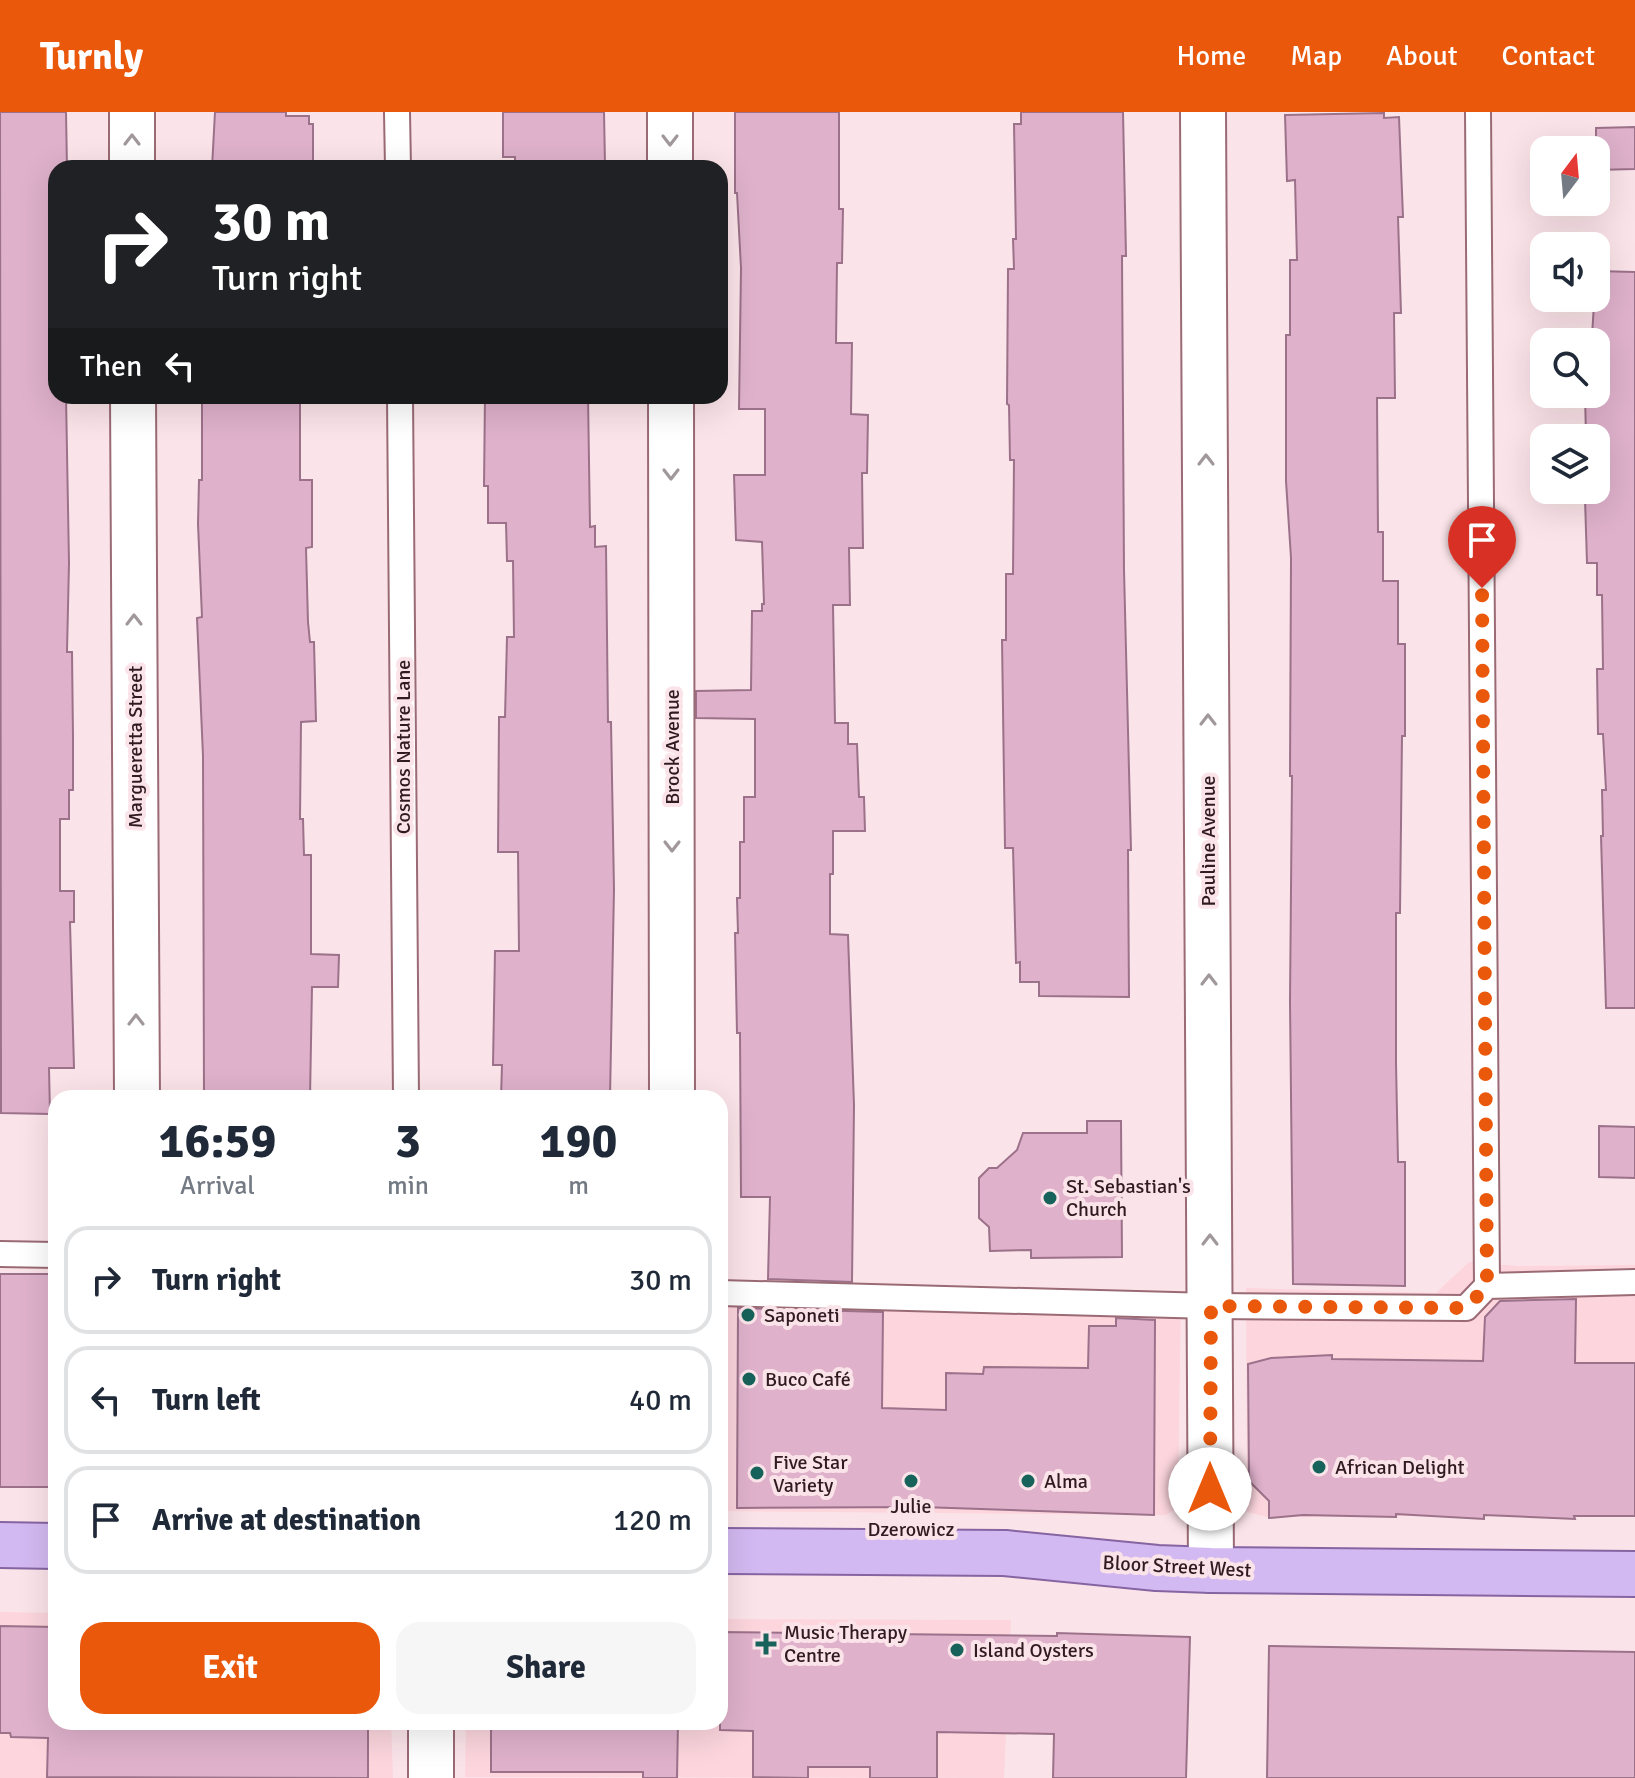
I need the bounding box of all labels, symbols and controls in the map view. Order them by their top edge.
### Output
text: Turnly [40,33,143,80]
text: Home [1177,39,1246,73]
text: Map [1290,39,1342,73]
text: About [1386,39,1458,73]
text: Contact [1502,39,1595,73]
one-way arrow [123,133,141,146]
one-way arrow [661,134,679,147]
north arrow [1530,136,1610,216]
map controls [1530,136,1610,504]
text: 30 m [212,187,330,256]
icon: right [80,192,184,296]
button: sound [1530,232,1610,312]
text: Turn right [212,256,362,301]
button: search [1530,328,1610,408]
icon: left [158,344,202,388]
text: Then [80,348,142,385]
button: layers [1530,424,1610,504]
one-way arrow [1197,453,1215,466]
one-way arrow [662,468,680,481]
pin [1448,506,1516,588]
icon: arrive [1460,518,1504,562]
one-way arrow [125,613,143,626]
street label: Cosmos Nature Lane [391,660,416,834]
street label: Margueretta Street [123,666,148,828]
street label: Brock Avenue [660,689,685,805]
one-way arrow [1199,713,1217,726]
street label: Pauline Avenue [1196,775,1221,907]
one-way arrow [663,840,681,853]
one-way arrow [1200,973,1218,986]
one-way arrow [127,1013,145,1026]
text: 16:59 [159,1112,276,1171]
text: 3 [395,1112,421,1171]
text: 190 [540,1112,617,1171]
text: Arrival [180,1170,255,1202]
text: min [387,1170,429,1202]
text: m [568,1170,589,1202]
place label: St. Sebastian's Church [1066,1174,1191,1222]
marker: St. Sebastian's Church [1041,1189,1059,1207]
one-way arrow [1202,1233,1219,1246]
icon: right [84,1258,128,1302]
text: Turn right [152,1262,281,1299]
text: 30 m [629,1262,692,1299]
place label: Saponeti [764,1303,840,1328]
marker: Saponeti [739,1306,757,1324]
place label: Buco Café [765,1367,851,1392]
marker: Buco Café [740,1370,758,1388]
icon: left [84,1378,128,1422]
text: Turn left [152,1382,261,1419]
text: 40 m [629,1382,692,1419]
position arrow [1168,1447,1252,1531]
place label: Five Star Variety [773,1450,848,1498]
place label: African Delight [1335,1455,1465,1480]
marker: African Delight [1310,1458,1328,1476]
marker: Five Star Variety [748,1464,766,1482]
place label: Alma [1044,1469,1088,1494]
marker: Julie Dzerowicz [902,1472,920,1490]
marker: Alma [1019,1472,1037,1490]
place label: Julie Dzerowicz [867,1494,955,1542]
icon: arrive [84,1498,128,1542]
text: Arrive at destination [152,1502,421,1539]
text: 120 m [613,1502,692,1539]
street label: Bloor Street West [1102,1550,1252,1583]
place label: Music Therapy Centre [784,1620,908,1668]
button: Exit [80,1622,380,1714]
button: Share [396,1622,696,1714]
marker: Music Therapy Centre [755,1633,777,1655]
place label: Island Oysters [973,1638,1094,1663]
marker: Island Oysters [948,1641,966,1659]

